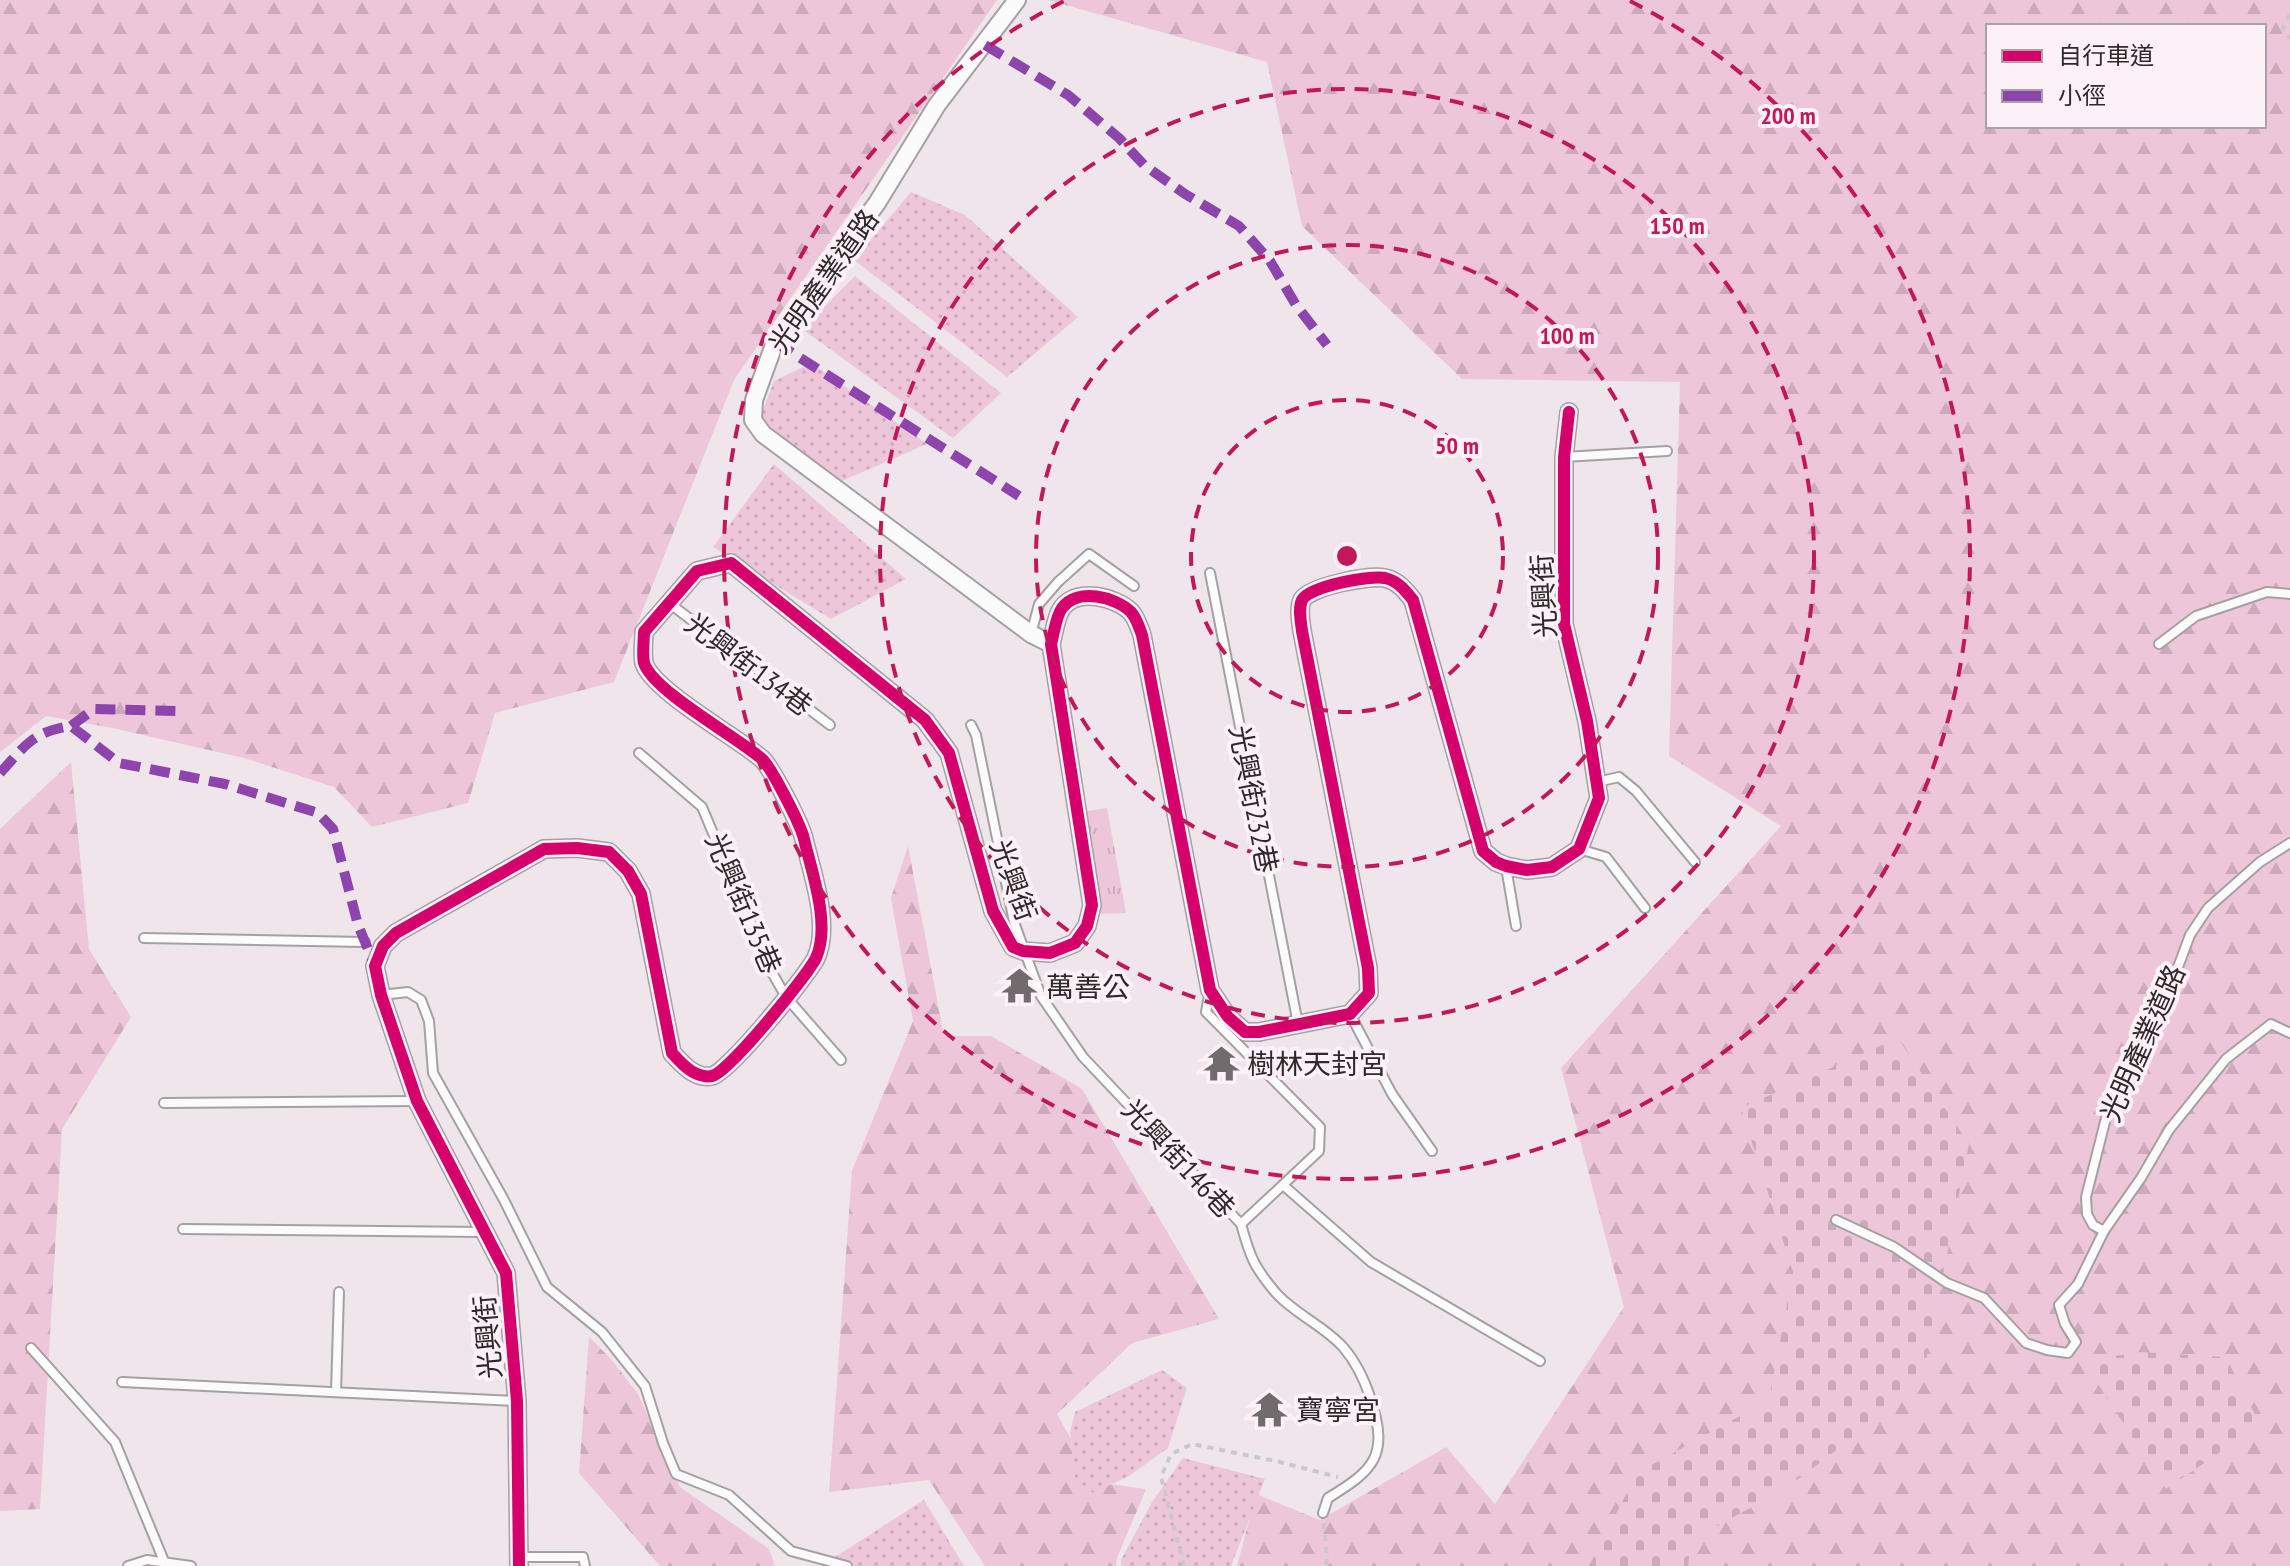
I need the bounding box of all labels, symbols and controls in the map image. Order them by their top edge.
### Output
legend [1986,24,2266,128]
text: 自行車道 [2058,40,2154,71]
text: 小徑 [2058,80,2106,111]
text: 200 m [1760,100,1816,131]
street label: 光明產業道路 [760,202,886,360]
text: 150 m [1649,210,1705,241]
text: 100 m [1539,320,1595,351]
text: 50 m [1435,430,1479,461]
centre of rings [1333,542,1361,570]
street label: 光興街 [1522,553,1564,639]
street label: 光興街134巷 [678,604,820,724]
street label: 光興街232巷 [1222,722,1286,876]
street label: 光興街135巷 [698,827,790,979]
street label: 光興街 [982,834,1046,926]
street label: 光明產業道路 [2091,959,2193,1127]
temple icon: 萬善公 [1001,967,1039,1005]
place label: 萬善公 [1046,968,1130,1005]
temple icon: 樹林天封宮 [1202,1044,1240,1082]
place label: 樹林天封宮 [1247,1045,1387,1082]
street label: 光興街146巷 [1114,1091,1244,1225]
street label: 光興街 [465,1294,509,1380]
temple icon: 寶寧宮 [1251,1390,1289,1428]
place label: 寶寧宮 [1296,1391,1380,1428]

